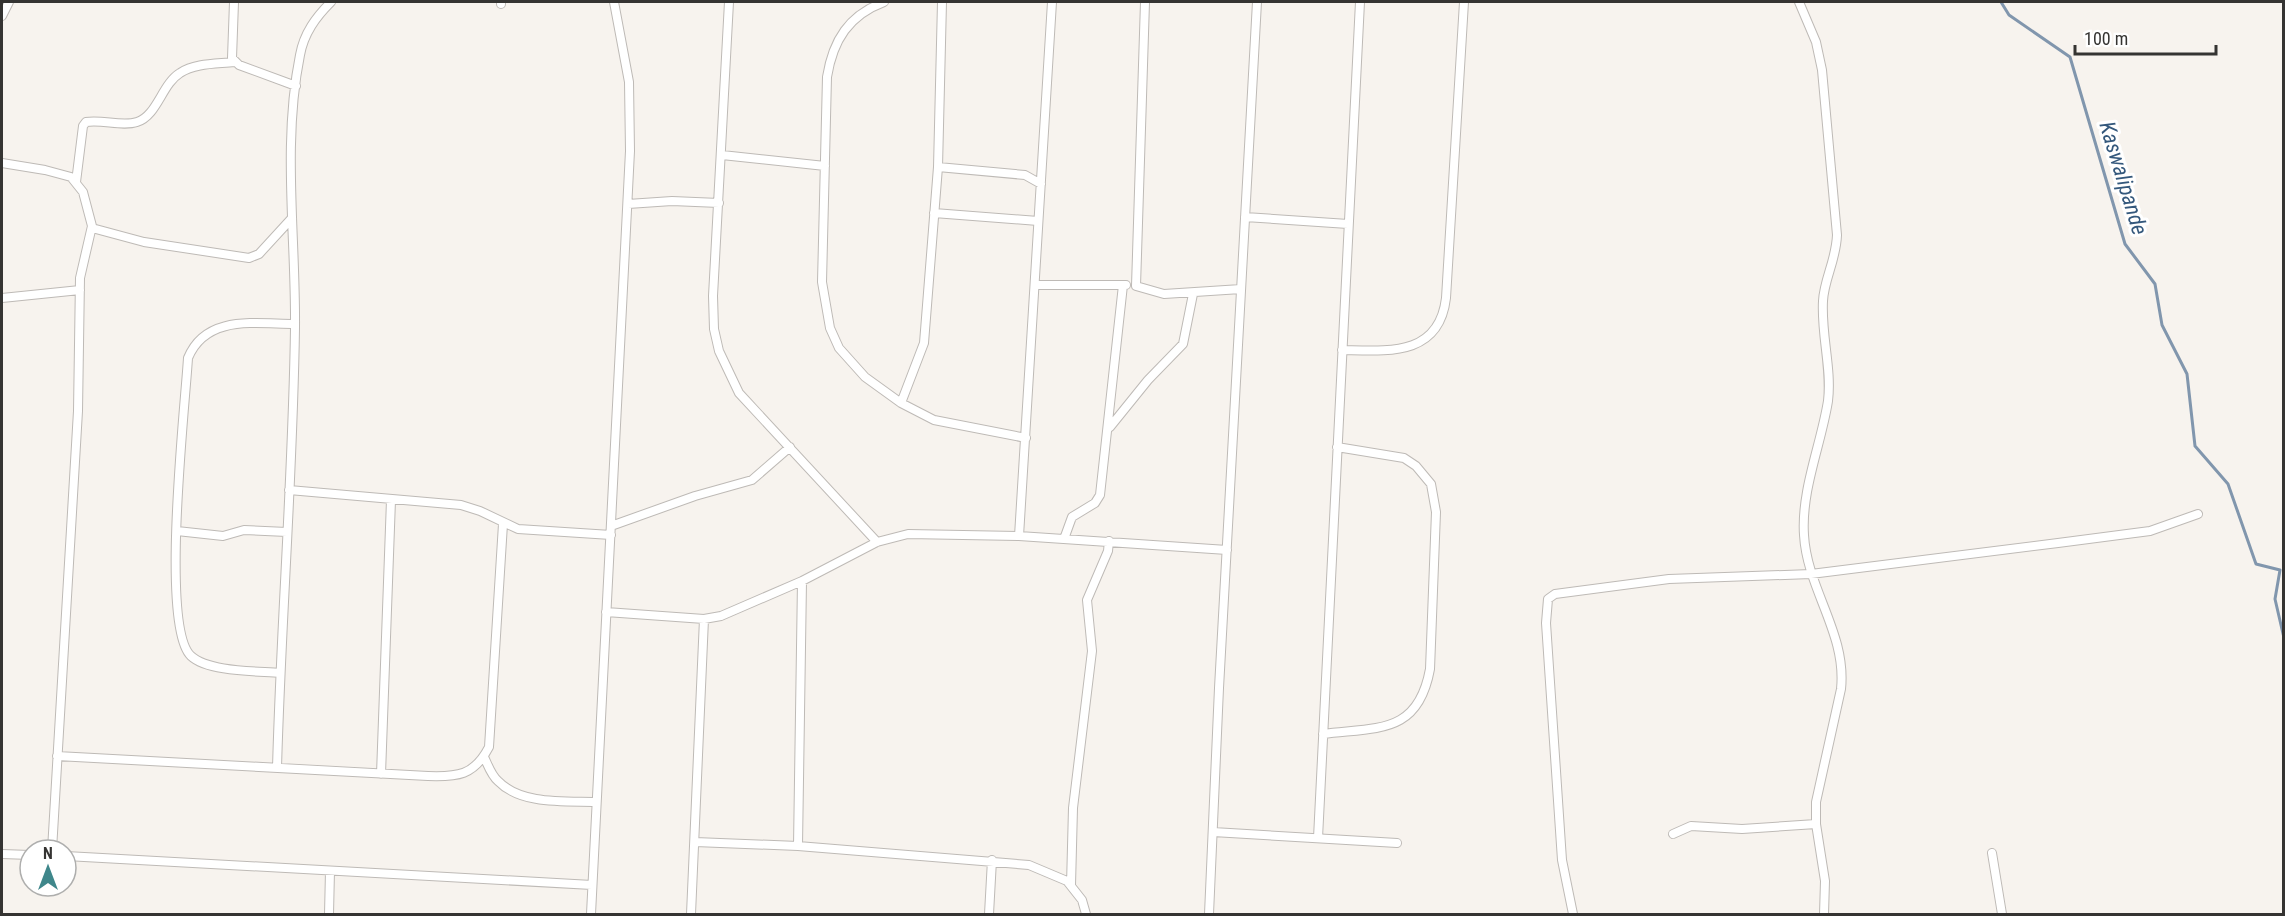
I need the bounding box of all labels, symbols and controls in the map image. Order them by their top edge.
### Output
scale bar [2075,18,2216,56]
text: 100 m [2084,28,2128,49]
water label: Kaswalipande [2094,118,2153,238]
north arrow [18,838,78,898]
text: N [43,844,53,863]

